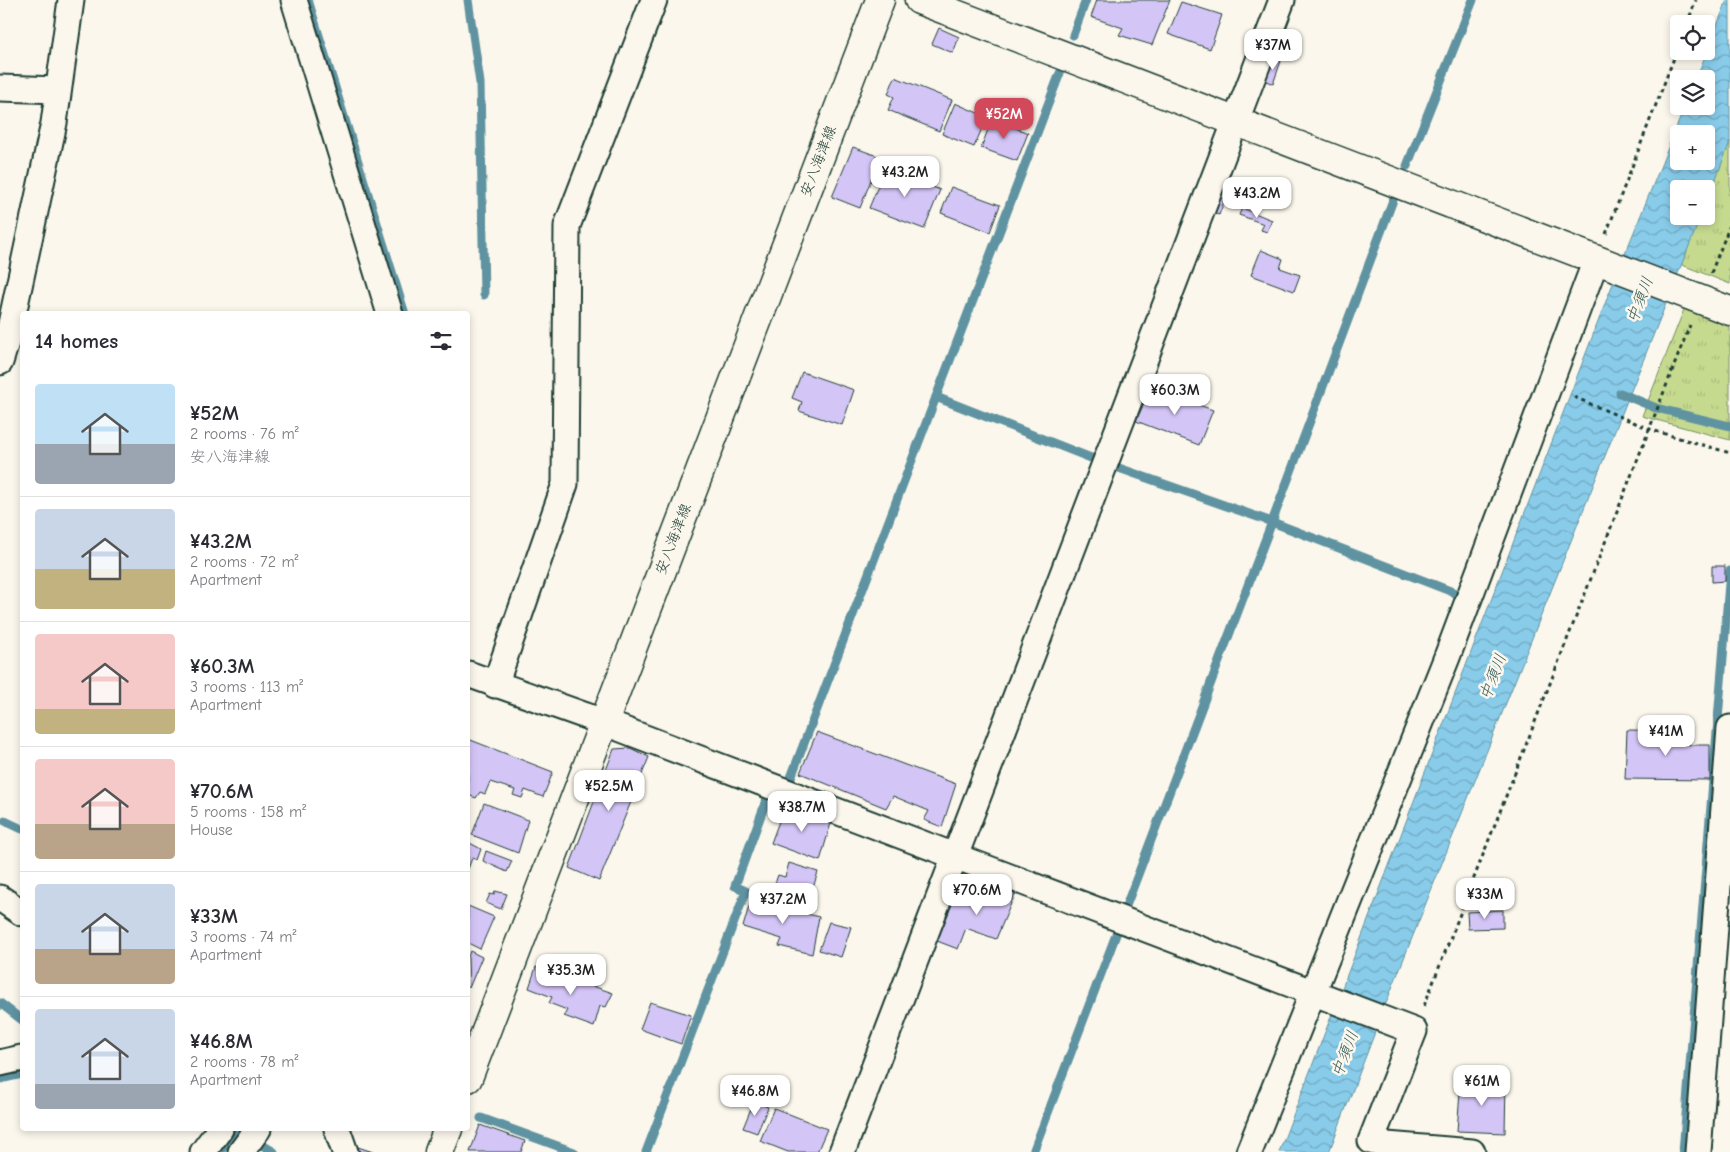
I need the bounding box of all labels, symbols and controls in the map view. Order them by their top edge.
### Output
map controls [1670,15,1715,225]
button: locate [1670,15,1715,60]
pin: ¥37M [1243,28,1303,71]
text: ¥37M [1255,36,1291,54]
button: layers [1670,70,1715,115]
pin: ¥52M [974,98,1034,140]
text: ¥52M [985,105,1023,123]
street label: 安八海津線 [796,123,840,199]
button: + [1670,125,1715,170]
pin: ¥43.2M [864,156,946,198]
text: ¥43.2M [881,163,929,181]
pin: ¥43.2M [1216,176,1298,219]
button: − [1670,180,1715,225]
text: ¥43.2M [1233,184,1281,202]
water label: 中須川 [1623,274,1657,326]
icon: filters [427,327,455,355]
text: 14 homes [35,329,118,353]
pin: ¥60.3M [1134,374,1216,416]
text: ¥60.3M [1150,381,1200,399]
text: ¥52M [190,401,239,425]
icon: home [75,404,135,464]
text: 2 rooms · 76 m² [190,425,299,443]
text: 安八海津線 [190,448,270,466]
street label: 安八海津線 [651,501,695,577]
icon: home [75,529,135,589]
text: ¥43.2M [190,529,252,553]
text: 2 rooms · 72 m² [190,553,299,571]
text: Apartment [190,571,262,589]
water label: 中須川 [1476,651,1510,703]
icon: home [75,654,135,714]
text: ¥60.3M [190,654,254,678]
text: 3 rooms · 113 m² [190,678,303,696]
text: Apartment [190,696,262,714]
pin: ¥41M [1636,714,1696,757]
text: ¥41M [1649,722,1683,740]
pin: ¥52.5M [568,770,650,812]
text: ¥52.5M [585,777,633,795]
icon: home [75,779,135,839]
text: ¥70.6M [190,779,254,803]
pin: ¥38.7M [761,790,843,833]
text: ¥38.7M [779,798,825,816]
text: 5 rooms · 158 m² [190,803,306,821]
text: House [190,821,233,839]
pin: ¥70.6M [936,874,1018,916]
pin: ¥33M [1455,878,1515,920]
text: ¥70.6M [953,881,1001,899]
pin: ¥37.2M [742,882,824,925]
text: ¥33M [1467,885,1503,903]
text: ¥37.2M [760,890,806,908]
icon: home [75,904,135,964]
text: ¥33M [190,904,238,928]
text: 3 rooms · 74 m² [190,928,296,946]
text: Apartment [190,946,262,964]
pin: ¥35.3M [530,954,612,996]
text: ¥35.3M [547,961,595,979]
water label: 中須川 [1328,1028,1362,1080]
icon: home [75,1029,135,1089]
text: ¥46.8M [190,1029,253,1053]
text: 2 rooms · 78 m² [190,1053,298,1071]
pin: ¥61M [1452,1064,1512,1107]
text: Apartment [190,1071,262,1089]
text: ¥61M [1464,1072,1500,1090]
pin: ¥46.8M [714,1074,796,1117]
text: ¥46.8M [731,1082,779,1100]

